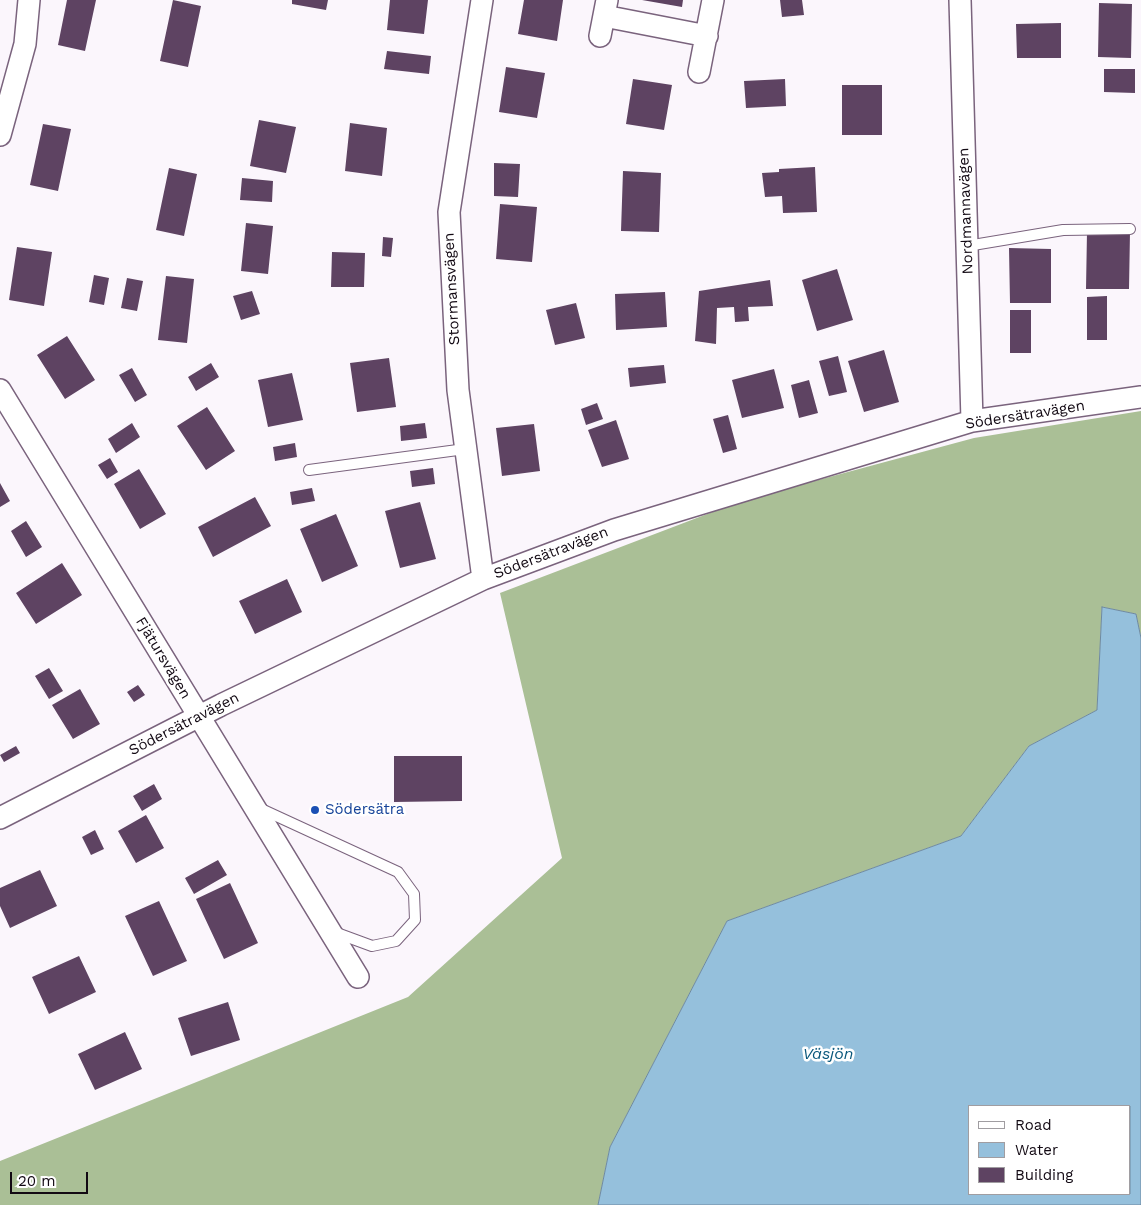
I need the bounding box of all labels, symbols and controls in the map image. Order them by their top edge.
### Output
street label: Nordmannavägen [955,147,977,275]
street label: Stormansvägen [440,232,464,346]
street label: Södersätravägen [964,397,1086,433]
street label: Södersätravägen [491,523,611,583]
street label: Fjätursvägen [131,614,195,702]
street label: Södersätravägen [126,689,242,759]
place label: Södersätra [325,801,404,819]
marker: Södersätra [309,804,321,816]
water label: Väsjön [803,1044,853,1064]
legend [968,1105,1131,1195]
text: Road [1015,1116,1052,1134]
text: Water [1015,1141,1058,1159]
scale bar [12,1162,90,1194]
text: Building [1015,1166,1073,1184]
text: 20 m [18,1172,56,1190]

